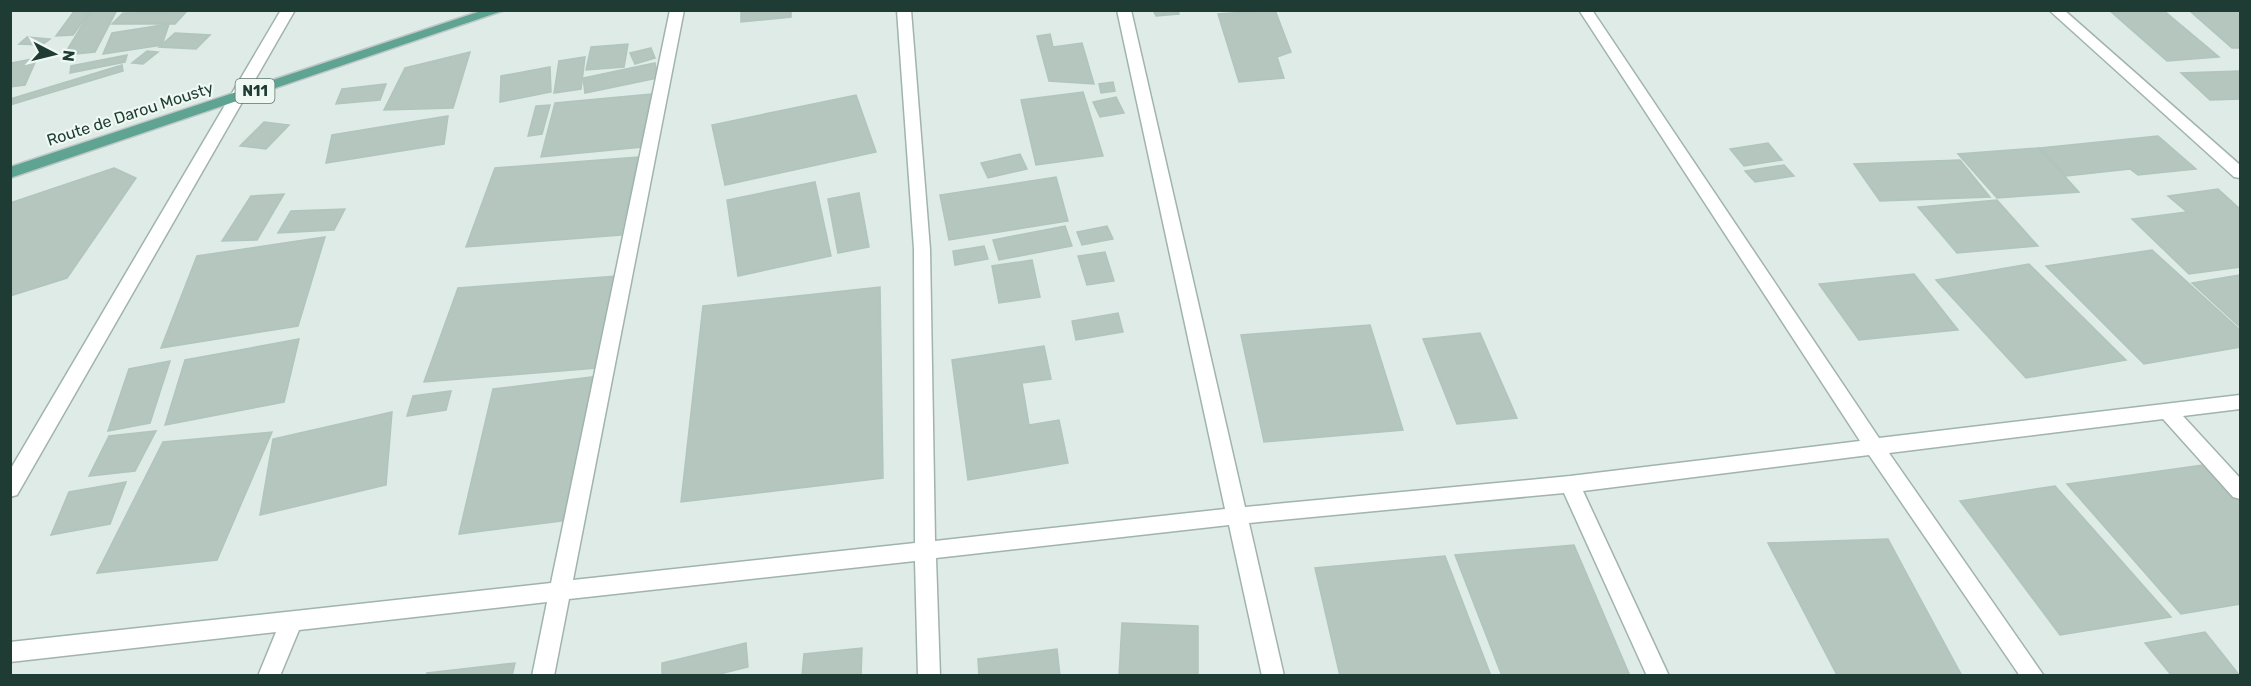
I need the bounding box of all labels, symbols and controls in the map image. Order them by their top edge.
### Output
north arrow [24,24,84,84]
text: N [58,49,79,63]
street label: Route de Darou Mousty [44,78,216,150]
road number: N11 [236,79,274,103]

